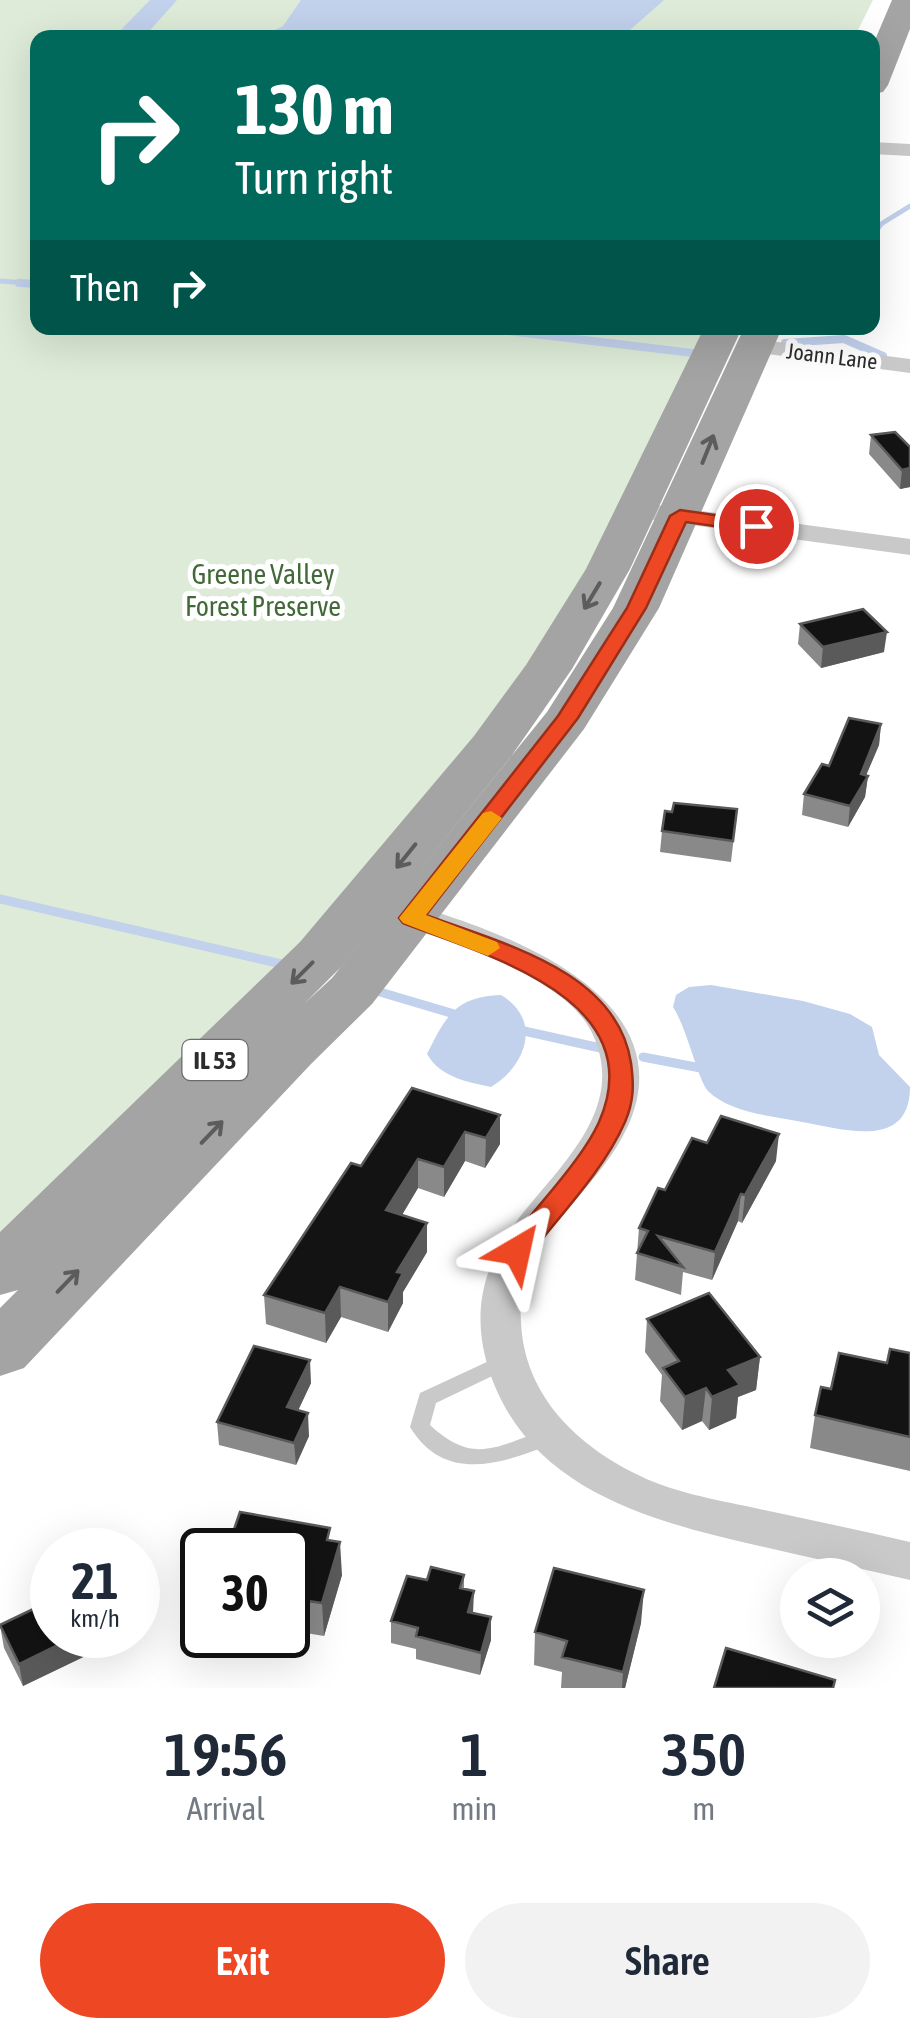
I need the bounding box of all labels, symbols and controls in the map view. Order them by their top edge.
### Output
text: 130 m [235,69,394,149]
icon: right [70,70,200,200]
text: Turn right [235,152,393,204]
icon: right [160,260,215,315]
text: Then [70,266,140,309]
street label: Joann Lane [785,338,879,374]
one-way arrow [700,435,718,465]
pin [714,484,799,569]
icon: arrive [729,499,784,554]
park label: Greene Valley Forest Preserve [185,558,341,622]
one-way arrow [582,581,602,610]
one-way arrow [395,842,417,868]
one-way arrow [290,961,314,985]
road number: IL 53 [182,1040,248,1080]
one-way arrow [200,1120,224,1144]
position arrow [465,1199,569,1303]
one-way arrow [56,1269,80,1293]
speed limit sign: 30 [180,1528,310,1658]
text: 21 [71,1552,118,1610]
map controls [780,1558,880,1658]
button: layers [780,1558,880,1658]
text: km/h [70,1604,120,1632]
text: 19:56 [164,1720,287,1789]
text: 1 [460,1720,489,1789]
text: 350 [661,1720,746,1789]
text: Arrival [187,1790,265,1827]
text: min [451,1790,497,1827]
text: m [692,1790,715,1827]
button: Exit [40,1903,445,2018]
button: Share [465,1903,870,2018]

